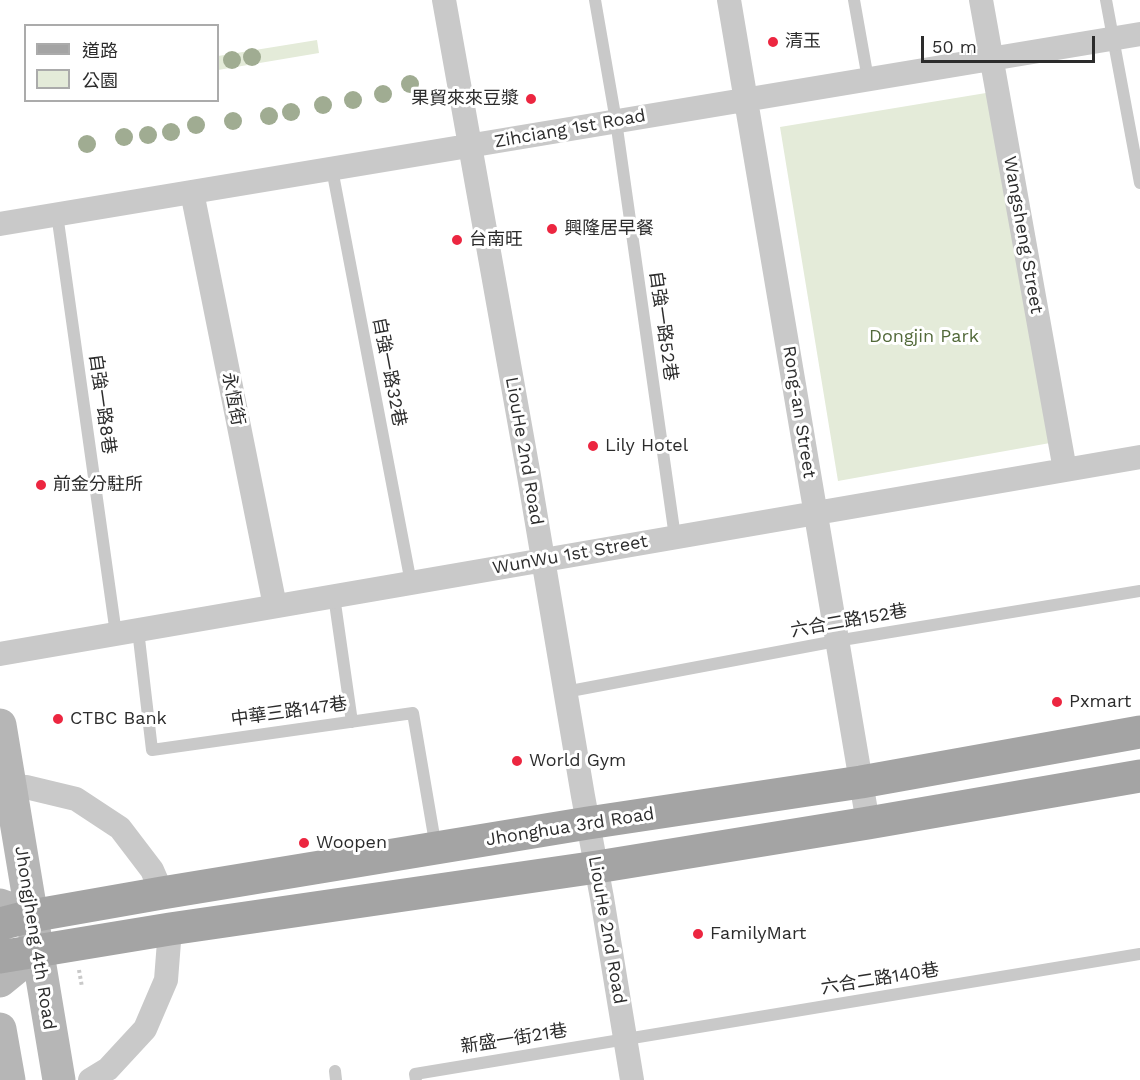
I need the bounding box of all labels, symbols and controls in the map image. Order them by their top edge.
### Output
legend [24,24,219,102]
scale bar [924,24,1098,62]
place label: 清玉 [785,31,821,53]
marker: 清玉 [766,35,780,49]
text: 50 m [932,36,977,57]
text: 道路 [82,40,118,61]
text: 公園 [82,70,118,91]
place label: 果貿來來豆漿 [411,88,519,110]
marker: 果貿來來豆漿 [524,92,538,106]
street label: Zihciang 1st Road [493,105,647,153]
street label: Wangsheng Street [999,155,1047,315]
place label: 興隆居早餐 [564,218,654,240]
marker: 興隆居早餐 [545,222,559,236]
place label: 台南旺 [469,229,523,251]
marker: 台南旺 [450,233,464,247]
street label: 自強一路52巷 [645,270,681,382]
street label: 自強一路32巷 [368,315,410,429]
park label: Dongjin Park [869,326,979,348]
street label: Rong-an Street [778,344,820,480]
street label: 自強一路8巷 [84,352,120,456]
street label: 永恆街 [217,370,249,428]
street label: LiouHe 2nd Road [500,375,548,527]
place label: Lily Hotel [605,435,688,457]
marker: Lily Hotel [586,439,600,453]
place label: 前金分駐所 [53,474,143,496]
marker: 前金分駐所 [34,478,48,492]
street label: WunWu 1st Street [491,531,649,579]
street label: 六合二路152巷 [789,600,909,642]
place label: Pxmart [1069,691,1131,713]
street label: 中華三路147巷 [229,693,349,731]
marker: Pxmart [1050,695,1064,709]
place label: CTBC Bank [70,708,167,730]
marker: CTBC Bank [51,712,65,726]
place label: World Gym [529,750,626,772]
marker: World Gym [510,754,524,768]
street label: Jhonghua 3rd Road [484,803,656,851]
place label: Woopen [316,832,387,854]
marker: Woopen [297,836,311,850]
street label: Jhongjheng 4th Road [10,845,60,1031]
street label: LiouHe 2nd Road [583,854,631,1006]
place label: FamilyMart [710,923,806,945]
marker: FamilyMart [691,927,705,941]
street label: 六合二路140巷 [819,959,941,999]
street label: 新盛一街21巷 [459,1020,569,1058]

